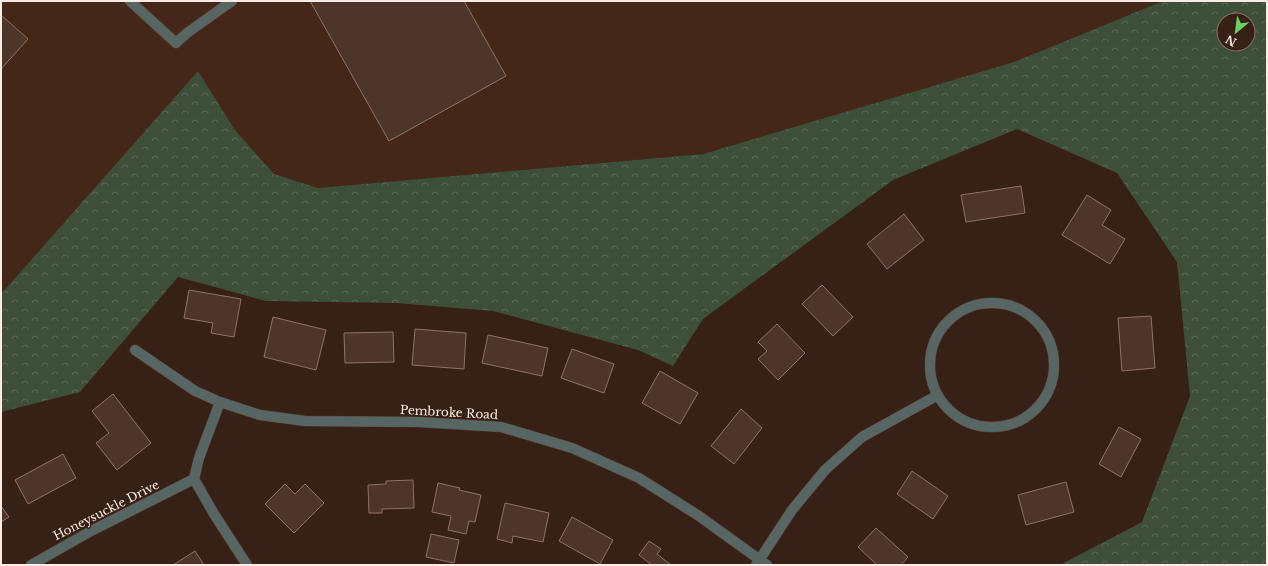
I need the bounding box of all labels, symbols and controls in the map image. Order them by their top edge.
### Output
north arrow [1216,12,1256,52]
text: N [1223,32,1239,49]
street label: Pembroke Road [400,402,498,422]
street label: Honeysuckle Drive [50,477,162,543]

